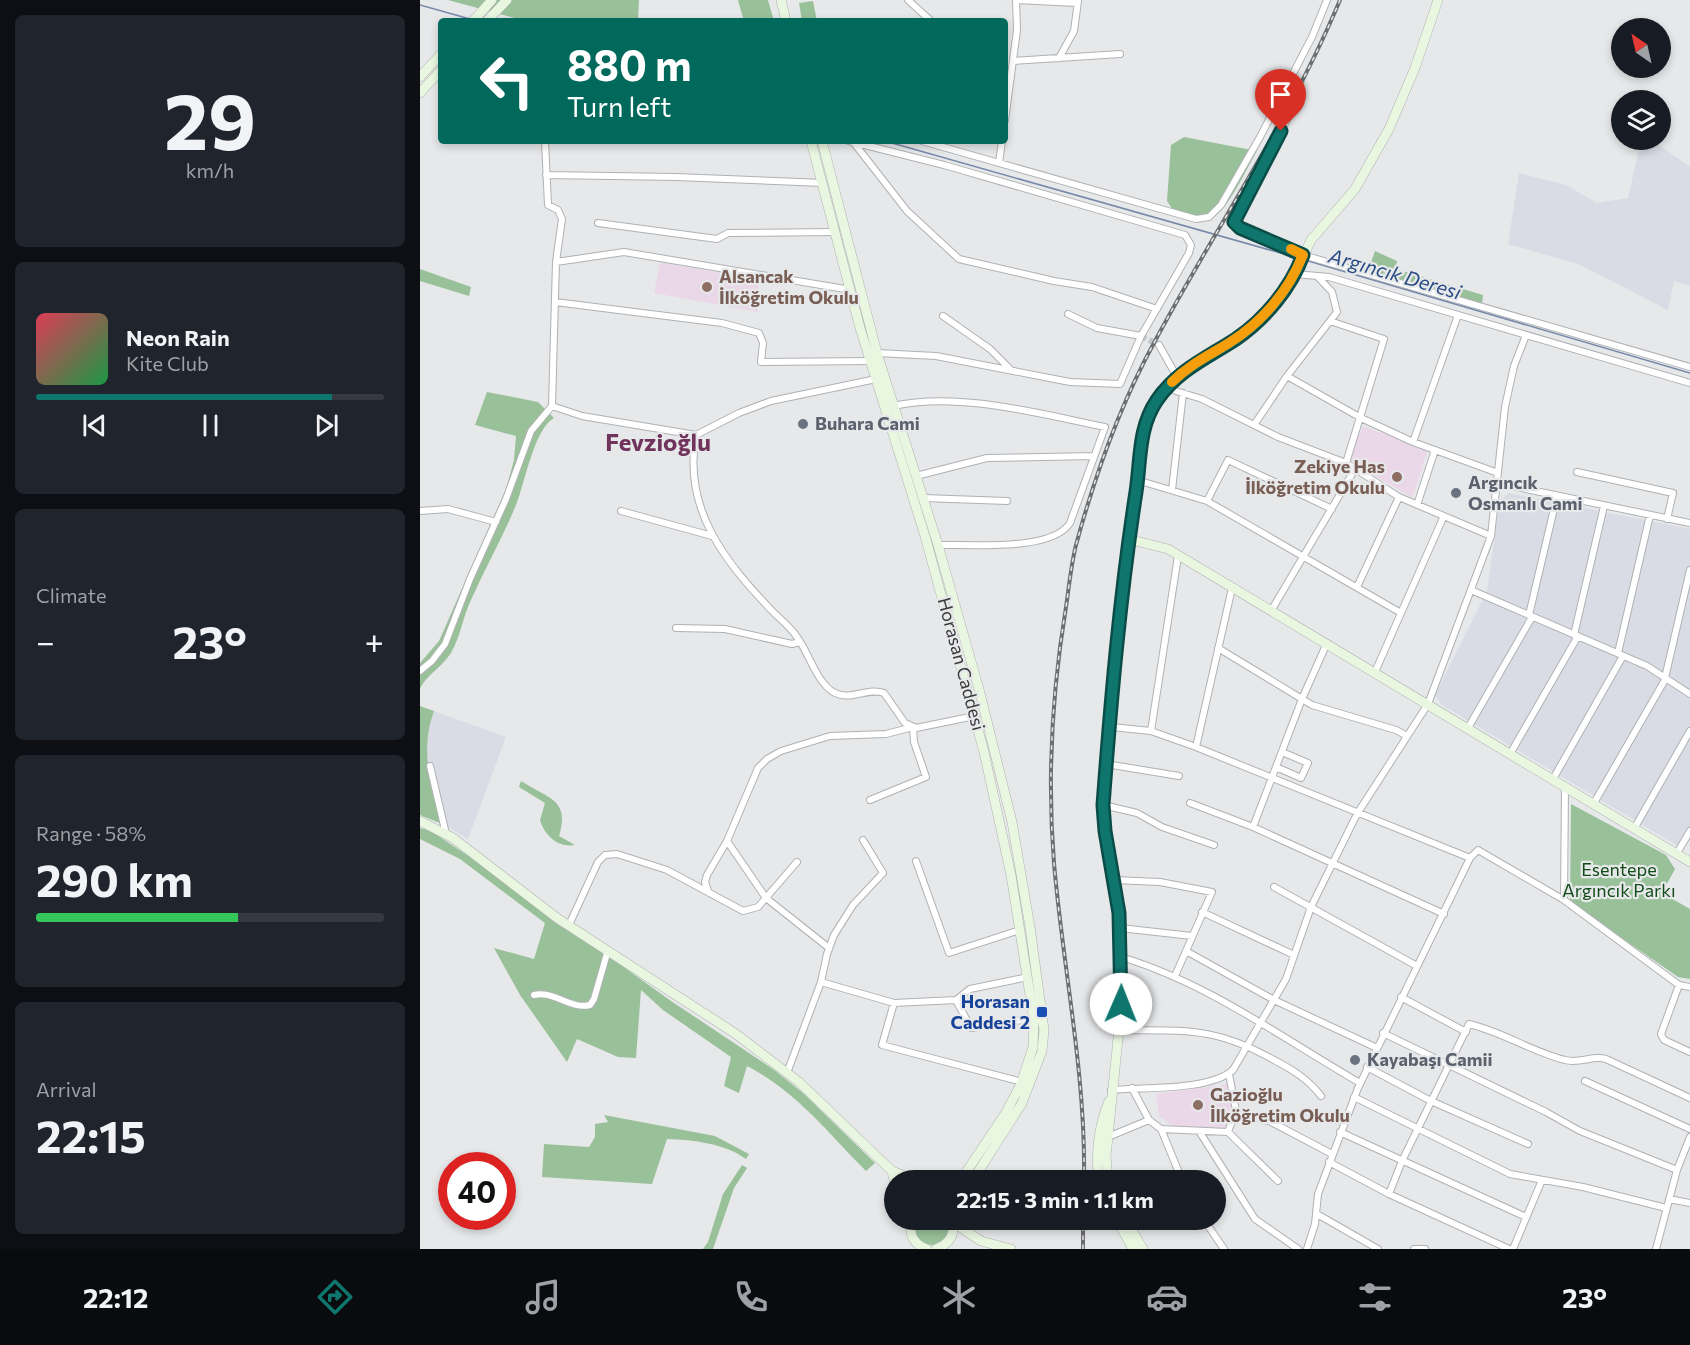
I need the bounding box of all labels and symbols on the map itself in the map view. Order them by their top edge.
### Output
north arrow [1611,18,1671,78]
pin [1255,69,1306,131]
water label: Argıncık Deresi [1325,242,1465,304]
place label: Alsancak İlköğretim Okulu [719,265,859,308]
marker: Alsancak İlköğretim Okulu [700,280,714,294]
place label: Buhara Cami [815,412,920,434]
marker: Buhara Cami [796,417,810,431]
district label: Fevzioğlu [605,427,711,456]
place label: Zekiye Has İlköğretim Okulu [1245,455,1385,498]
marker: Zekiye Has İlköğretim Okulu [1390,470,1404,484]
place label: Argıncık Osmanlı Cami [1468,471,1583,514]
marker: Argıncık Osmanlı Cami [1449,486,1463,500]
street label: Horasan Caddesi [934,595,990,733]
park label: Esentepe Argıncık Parkı [1562,858,1676,901]
position arrow [1089,972,1153,1036]
place label: Horasan Caddesi 2 [951,990,1030,1033]
marker: Horasan Caddesi 2 [1035,1005,1049,1019]
place label: Kayabaşı Camii [1367,1048,1493,1070]
marker: Kayabaşı Camii [1348,1053,1362,1067]
place label: Gazioğlu İlköğretim Okulu [1210,1083,1350,1126]
marker: Gazioğlu İlköğretim Okulu [1191,1098,1205,1112]
speed limit sign: 40 [438,1152,516,1230]

